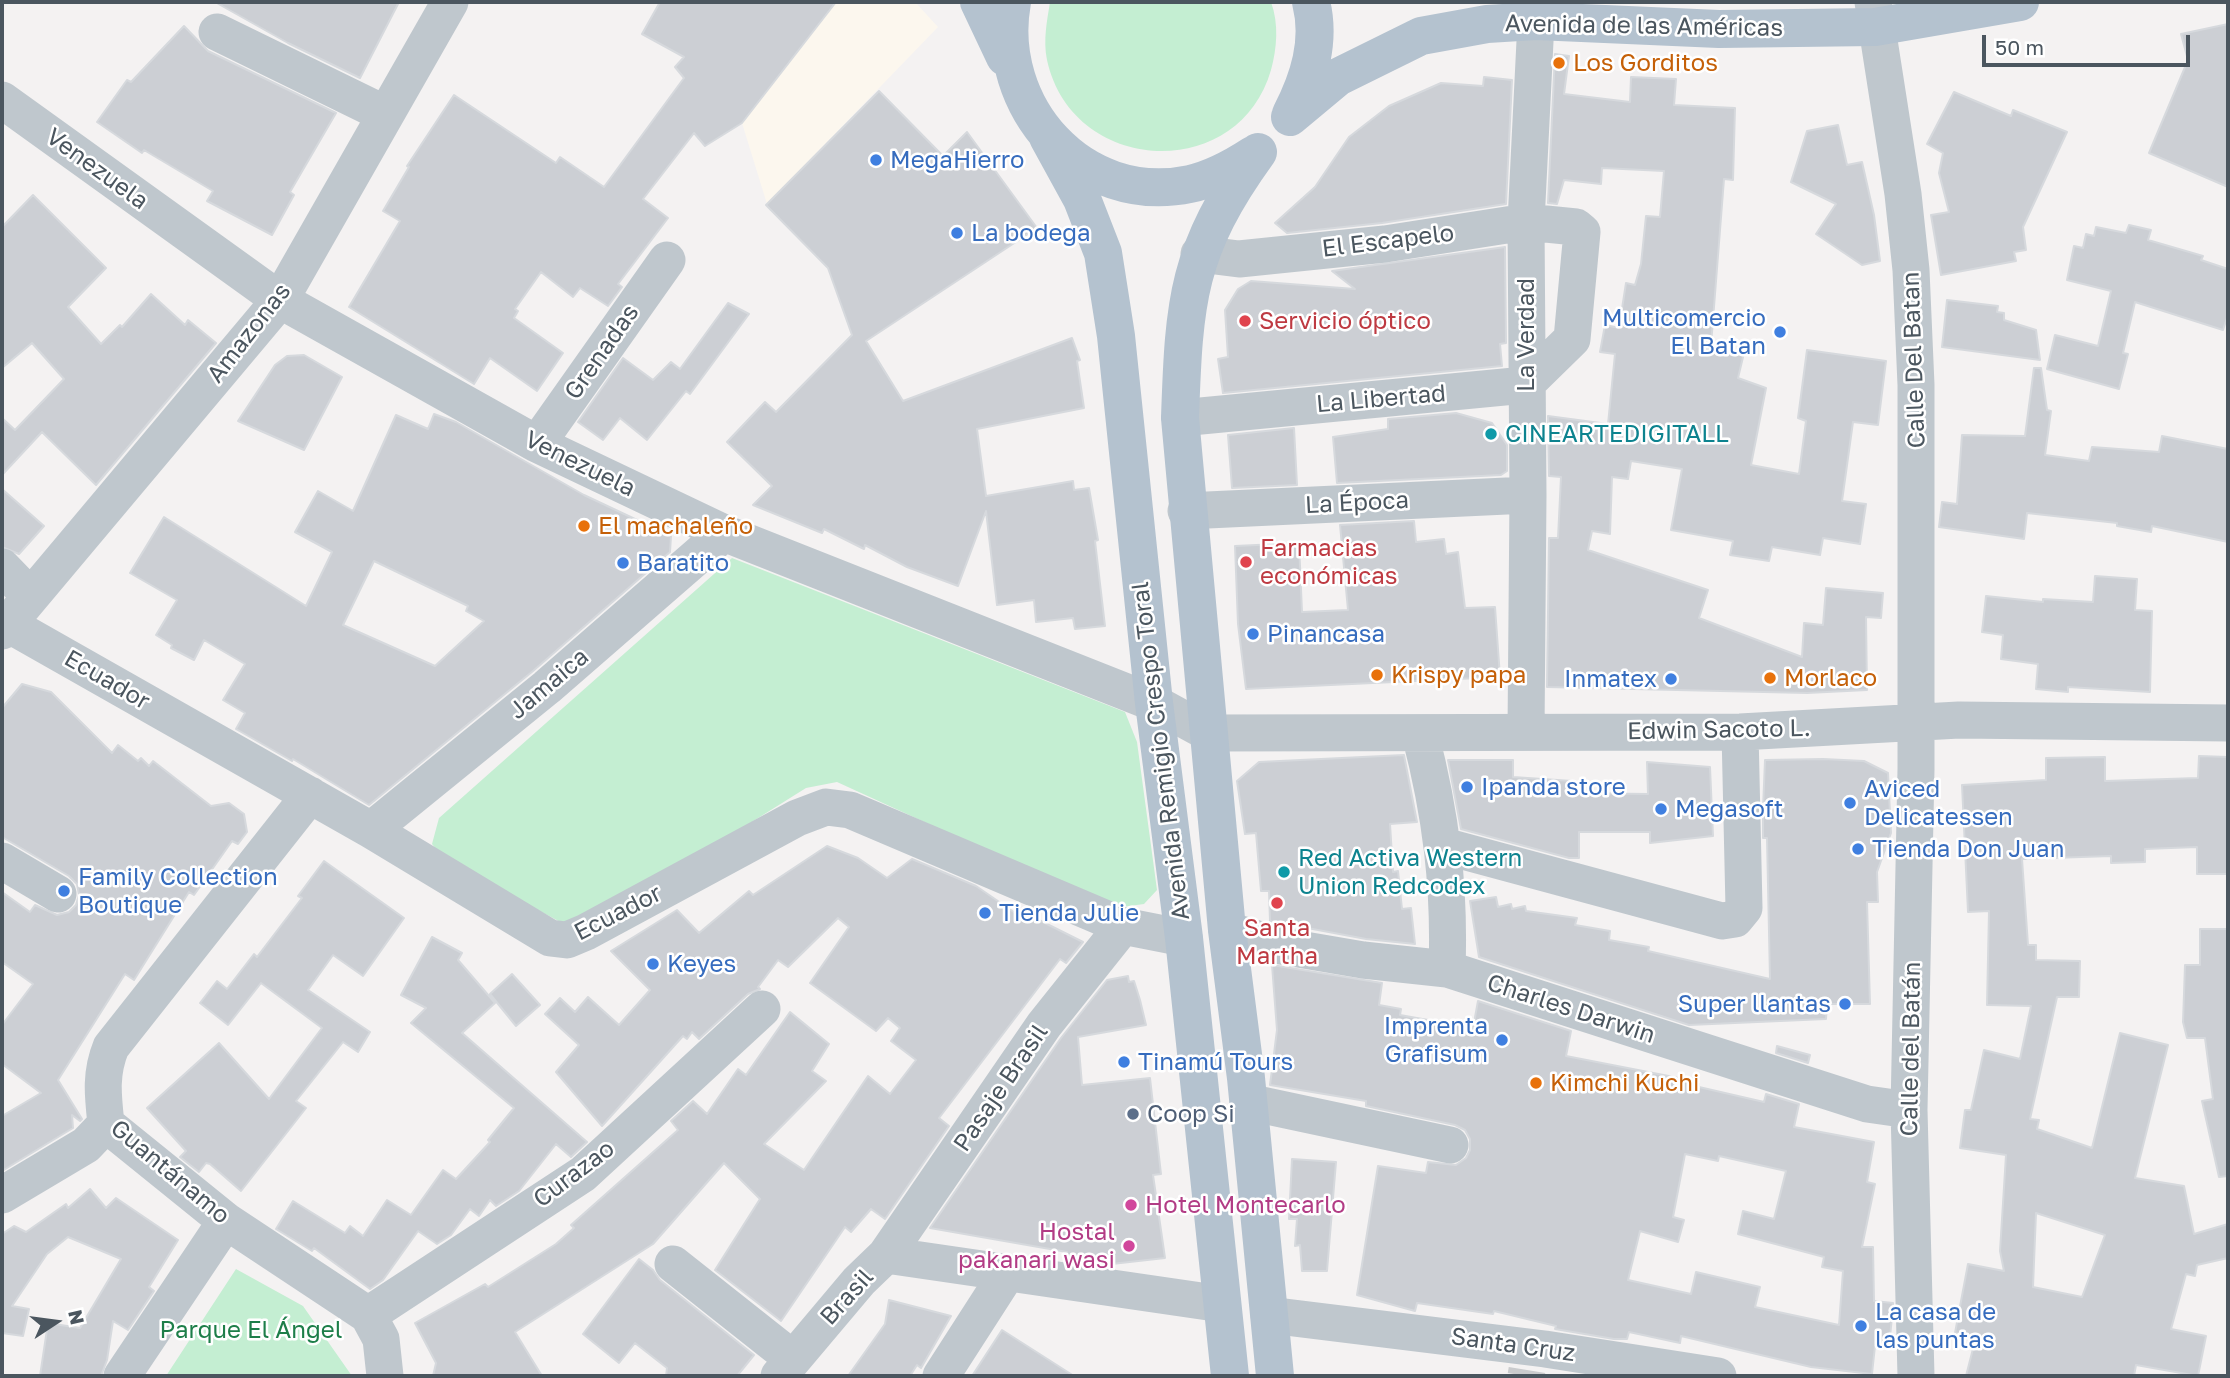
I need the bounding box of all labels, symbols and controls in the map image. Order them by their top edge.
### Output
street label: Avenida de las Américas [1505,9,1783,43]
scale bar [1985,21,2193,65]
text: 50 m [1995,34,2044,60]
place label: Los Gorditos [1573,49,1718,77]
marker: Los Gorditos [1551,55,1567,71]
street label: Venezuela [40,122,154,216]
place label: MegaHierro [890,146,1024,174]
marker: MegaHierro [868,152,884,168]
place label: La bodega [971,219,1091,247]
street label: El Escapelo [1320,219,1456,263]
marker: La bodega [949,225,965,241]
street label: Calle Del Batan [1897,271,1931,449]
street label: Amazonas [201,277,297,389]
street label: La Verdad [1512,278,1540,392]
street label: Grenadas [559,299,645,405]
place label: Multicomercio El Batan [1602,304,1766,360]
place label: Servicio óptico [1259,307,1431,335]
marker: Servicio óptico [1237,313,1253,329]
marker: Multicomercio El Batan [1772,324,1788,340]
street label: La Libertad [1315,379,1447,419]
place label: CINEARTEDIGITALL [1505,420,1729,448]
street label: Venezuela [520,425,640,503]
marker: CINEARTEDIGITALL [1483,426,1499,442]
street label: La Época [1304,486,1410,520]
place label: El machaleño [598,512,753,540]
marker: El machaleño [576,518,592,534]
place label: Farmacias económicas [1260,534,1398,590]
place label: Baratito [637,549,729,577]
marker: Farmacias económicas [1238,554,1254,570]
marker: Baratito [615,555,631,571]
street label: Avenida Remigio Crespo Toral [1126,580,1196,922]
place label: Pinancasa [1267,620,1385,648]
marker: Pinancasa [1245,626,1261,642]
street label: Jamaica [503,643,595,725]
street label: Ecuador [59,644,155,716]
place label: Krispy papa [1391,661,1526,689]
place label: Morlaco [1784,664,1877,692]
place label: Inmatex [1564,665,1657,693]
marker: Krispy papa [1369,667,1385,683]
marker: Morlaco [1762,670,1778,686]
marker: Inmatex [1663,671,1679,687]
street label: Edwin Sacoto L. [1627,714,1811,746]
place label: Ipanda store [1481,773,1626,801]
place label: Aviced Delicatessen [1864,775,2013,831]
marker: Ipanda store [1459,779,1475,795]
place label: Megasoft [1675,795,1783,823]
marker: Aviced Delicatessen [1842,795,1858,811]
marker: Megasoft [1653,801,1669,817]
place label: Tienda Don Juan [1872,835,2064,863]
marker: Tienda Don Juan [1850,841,1866,857]
place label: Red Activa Western Union Redcodex [1298,844,1522,900]
place label: Family Collection Boutique [78,863,278,919]
marker: Red Activa Western Union Redcodex [1276,864,1292,880]
street label: Ecuador [570,879,666,947]
marker: Family Collection Boutique [56,883,72,899]
marker: Santa Martha [1269,895,1285,911]
place label: Tienda Julie [999,899,1139,927]
marker: Tienda Julie [977,905,993,921]
place label: Santa Martha [1236,914,1318,970]
place label: Keyes [667,950,736,978]
marker: Keyes [645,956,661,972]
street label: Calle del Batán [1895,961,1927,1137]
street label: Charles Darwin [1483,968,1659,1050]
place label: Super llantas [1678,990,1831,1018]
marker: Super llantas [1837,996,1853,1012]
place label: Imprenta Grafisum [1384,1012,1488,1068]
street label: Pasaje Brasil [948,1019,1054,1157]
marker: Imprenta Grafisum [1494,1032,1510,1048]
place label: Tinamú Tours [1138,1048,1293,1076]
marker: Tinamú Tours [1116,1054,1132,1070]
place label: Kimchi Kuchi [1550,1069,1699,1097]
marker: Kimchi Kuchi [1528,1075,1544,1091]
place label: Coop Si [1147,1100,1235,1128]
marker: Coop Si [1125,1106,1141,1122]
street label: Guantánamo [105,1114,235,1230]
street label: Curazao [528,1134,620,1214]
place label: Hotel Montecarlo [1145,1191,1346,1219]
marker: Hotel Montecarlo [1123,1197,1139,1213]
place label: Hostal pakanari wasi [958,1218,1115,1274]
marker: Hostal pakanari wasi [1121,1238,1137,1254]
street label: Brasil [814,1263,880,1331]
north arrow [21,1287,91,1357]
place label: La casa de las puntas [1875,1298,1996,1354]
text: N [64,1308,90,1327]
park label: Parque El Ángel [160,1316,342,1344]
marker: La casa de las puntas [1853,1318,1869,1334]
street label: Santa Cruz [1449,1322,1577,1368]

